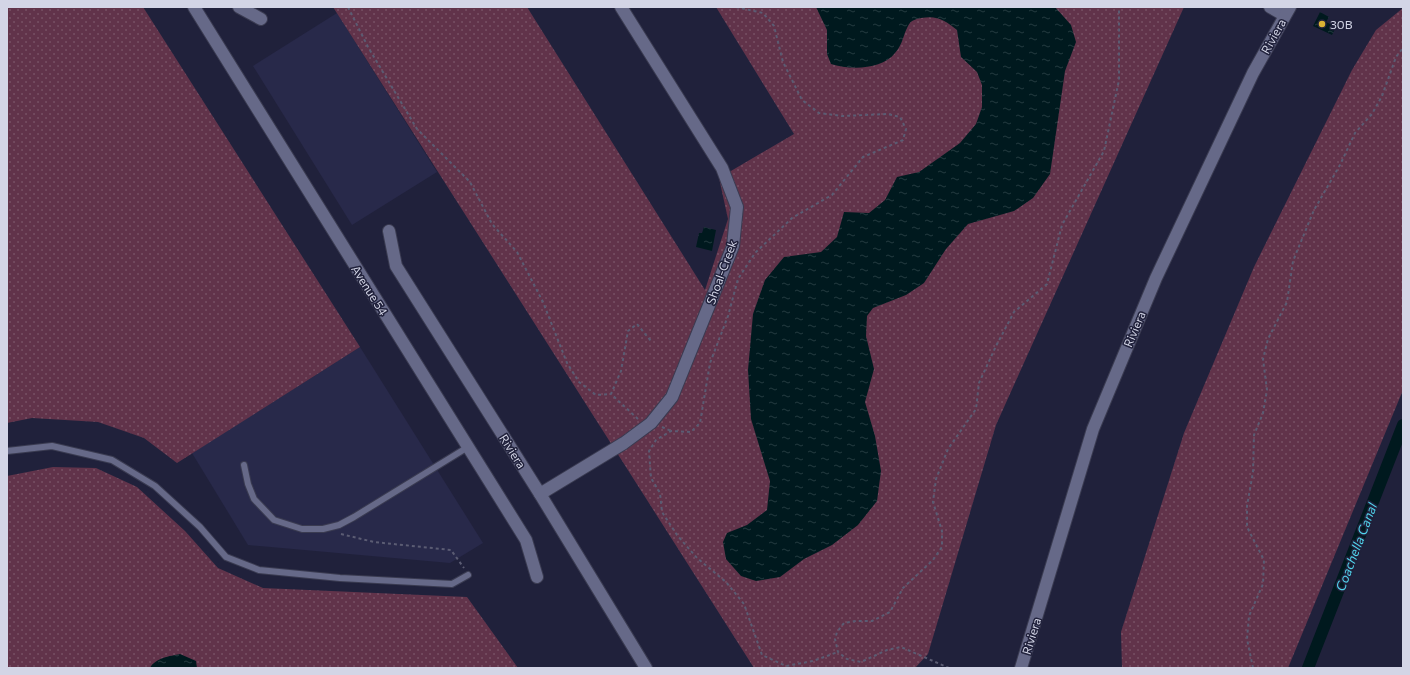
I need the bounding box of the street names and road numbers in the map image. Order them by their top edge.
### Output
street label: Riviera [1258,16,1288,56]
street label: Shoal-Creek [703,237,739,306]
street label: Avenue 54 [349,262,391,318]
street label: Riviera [1120,309,1148,349]
street label: Riviera [497,431,529,471]
street label: Riviera [1019,616,1043,656]

